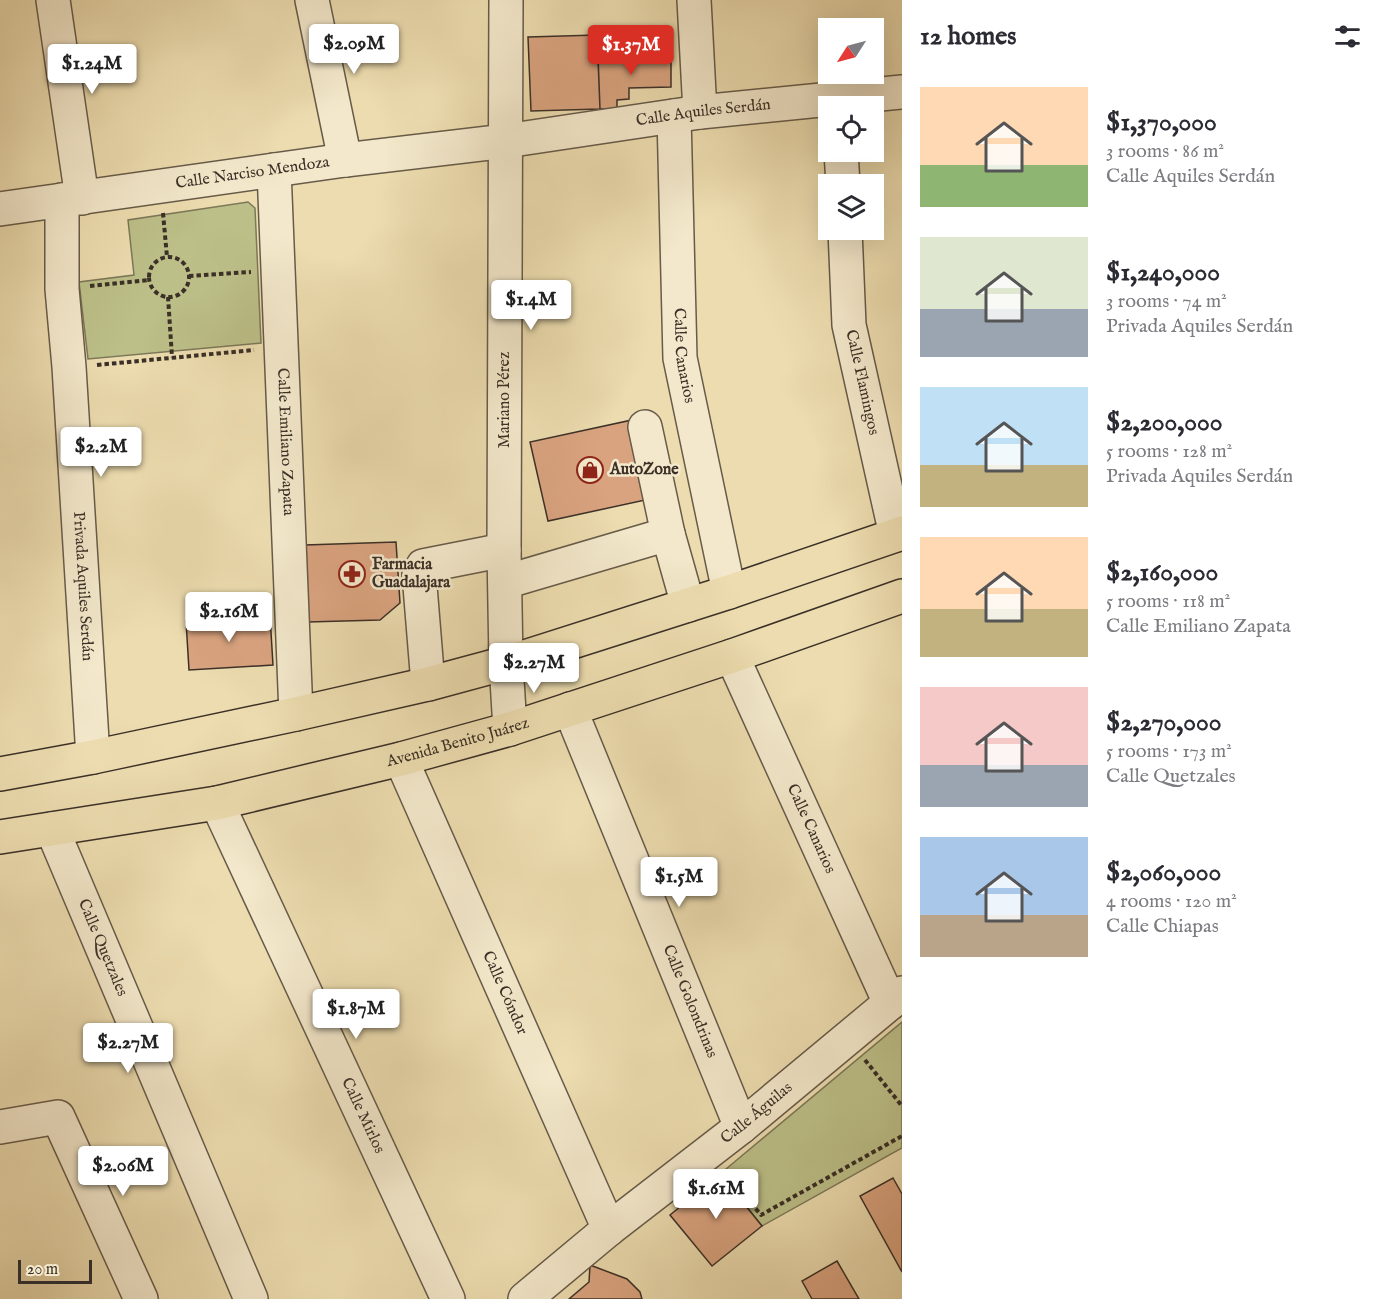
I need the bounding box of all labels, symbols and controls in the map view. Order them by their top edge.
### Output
north arrow [818,18,884,84]
map controls [818,18,884,240]
text: 12 homes [920,20,1016,53]
icon: filters [1331,20,1364,53]
pin: $2.09M [305,24,403,75]
pin: $1.37M [582,25,680,76]
text: $2.09M [323,31,385,56]
text: $1.37M [602,32,660,57]
pin: $1.24M [43,44,141,95]
text: $1.24M [62,51,122,76]
street label: Calle Aquiles Serdán [635,95,772,131]
button: locate [818,96,884,162]
text: $1,370,000 [1106,106,1217,139]
icon: home [968,111,1040,183]
text: 3 rooms · 86 m² [1106,139,1224,164]
street label: Calle Narciso Mendoza [174,152,331,194]
text: Calle Aquiles Serdán [1106,164,1275,189]
button: layers [818,174,884,240]
text: $1,240,000 [1106,256,1220,289]
icon: home [968,261,1040,333]
pin: $1.4M [489,280,573,331]
text: $1.4M [505,287,557,312]
text: 3 rooms · 74 m² [1106,289,1227,314]
street label: Calle Canarios [669,308,699,405]
text: Privada Aquiles Serdán [1106,314,1293,339]
street label: Calle Flamingos [840,328,883,437]
street label: Mariano Pérez [495,352,515,448]
street label: Calle Emiliano Zapata [272,367,298,516]
text: $2,200,000 [1106,406,1223,439]
icon: home [968,411,1040,483]
pin: $2.2M [59,427,143,478]
text: $2.2M [75,434,127,459]
text: 5 rooms · 128 m² [1106,439,1232,464]
shop icon: AutoZone [575,455,605,485]
place label: AutoZone [609,460,679,480]
text: Privada Aquiles Serdán [1106,464,1293,489]
street label: Privada Aquiles Serdán [68,511,97,662]
place label: Farmacia Guadalajara [372,555,451,593]
text: $2,160,000 [1106,556,1218,589]
pharmacy icon: Farmacia Guadalajara [337,559,367,589]
icon: home [968,561,1040,633]
text: 5 rooms · 118 m² [1106,589,1230,614]
pin: $2.16M [180,592,278,643]
text: $2.16M [199,599,259,624]
text: Calle Emiliano Zapata [1106,614,1291,639]
pin: $2.27M [485,643,583,694]
text: $2.27M [503,650,565,675]
text: $2,270,000 [1106,706,1222,739]
icon: home [968,711,1040,783]
street label: Avenida Benito Juárez [384,713,532,772]
text: 5 rooms · 173 m² [1106,739,1232,764]
text: Calle Quetzales [1106,764,1236,789]
street label: Calle Canarios [782,781,840,877]
text: $2,060,000 [1106,856,1221,889]
pin: $1.5M [637,857,721,908]
icon: home [968,861,1040,933]
text: $1.5M [655,864,703,889]
text: 4 rooms · 120 m² [1106,889,1237,914]
street label: Calle Quetzales [73,896,132,1000]
text: Calle Chiapas [1106,914,1219,939]
street label: Calle Golondrinas [658,942,722,1061]
street label: Calle Cóndor [477,948,532,1038]
pin: $1.87M [307,989,405,1040]
text: $1.87M [327,996,385,1021]
pin: $2.27M [79,1023,177,1074]
text: $2.27M [97,1030,159,1055]
street label: Calle Mirlos [336,1075,389,1157]
street label: Calle Águilas [717,1078,797,1149]
pin: $2.06M [74,1146,172,1197]
text: $2.06M [92,1153,154,1178]
pin: $1.61M [667,1169,765,1220]
text: $1.61M [687,1176,745,1201]
scale bar [18,1257,92,1284]
text: 20 m [27,1260,58,1280]

